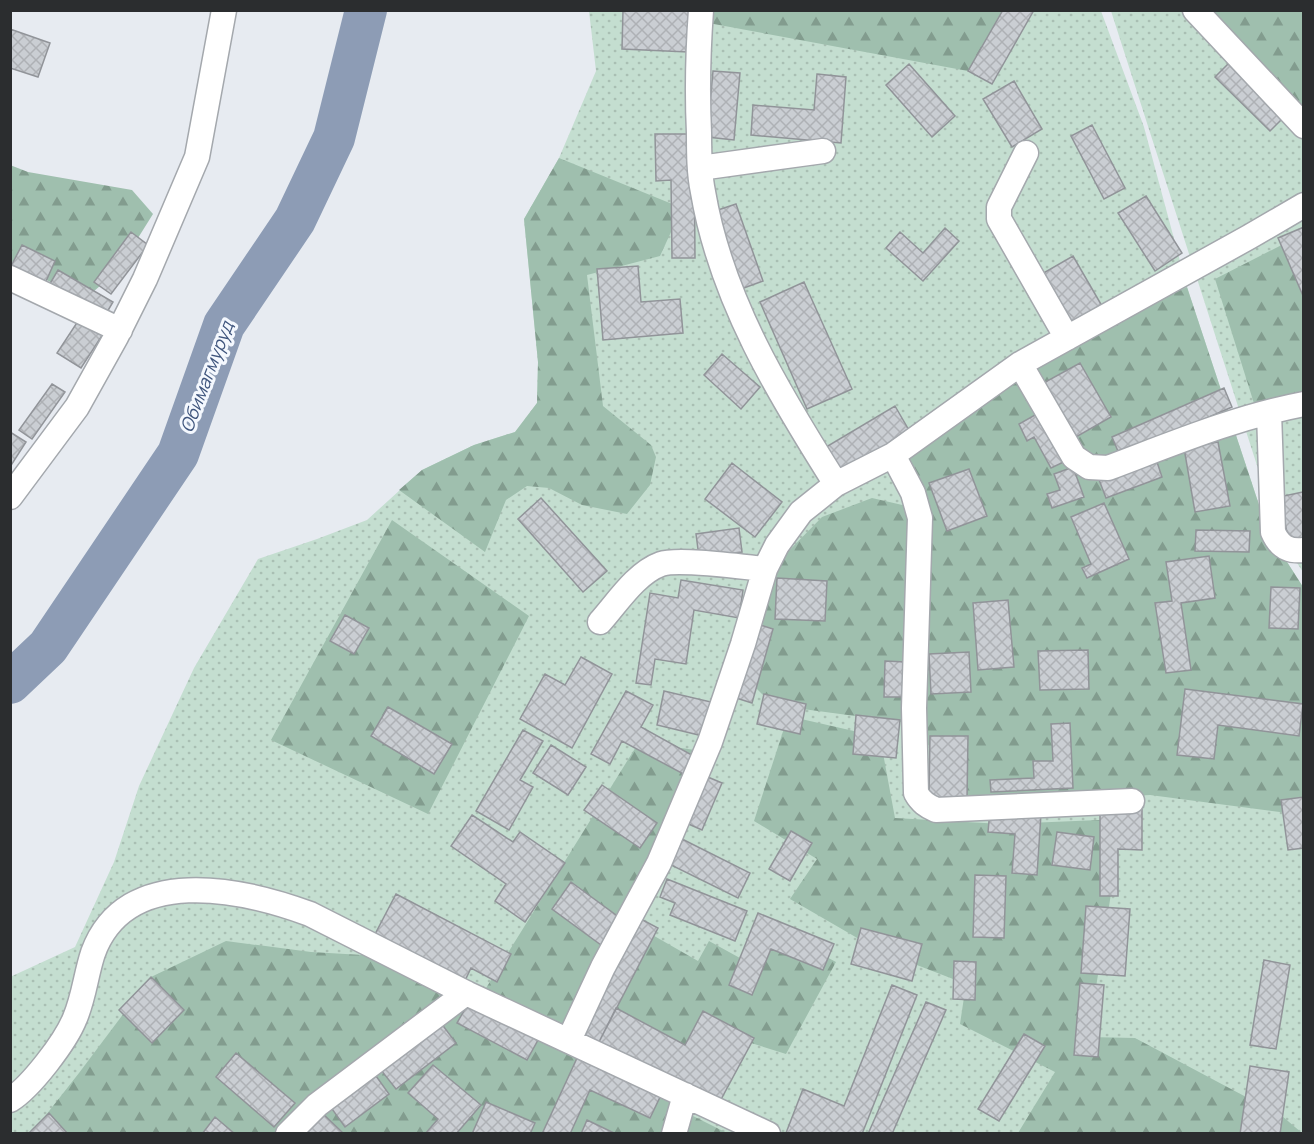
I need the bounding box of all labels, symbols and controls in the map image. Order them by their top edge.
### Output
water label: Обимагмуруд [174,317,239,435]

